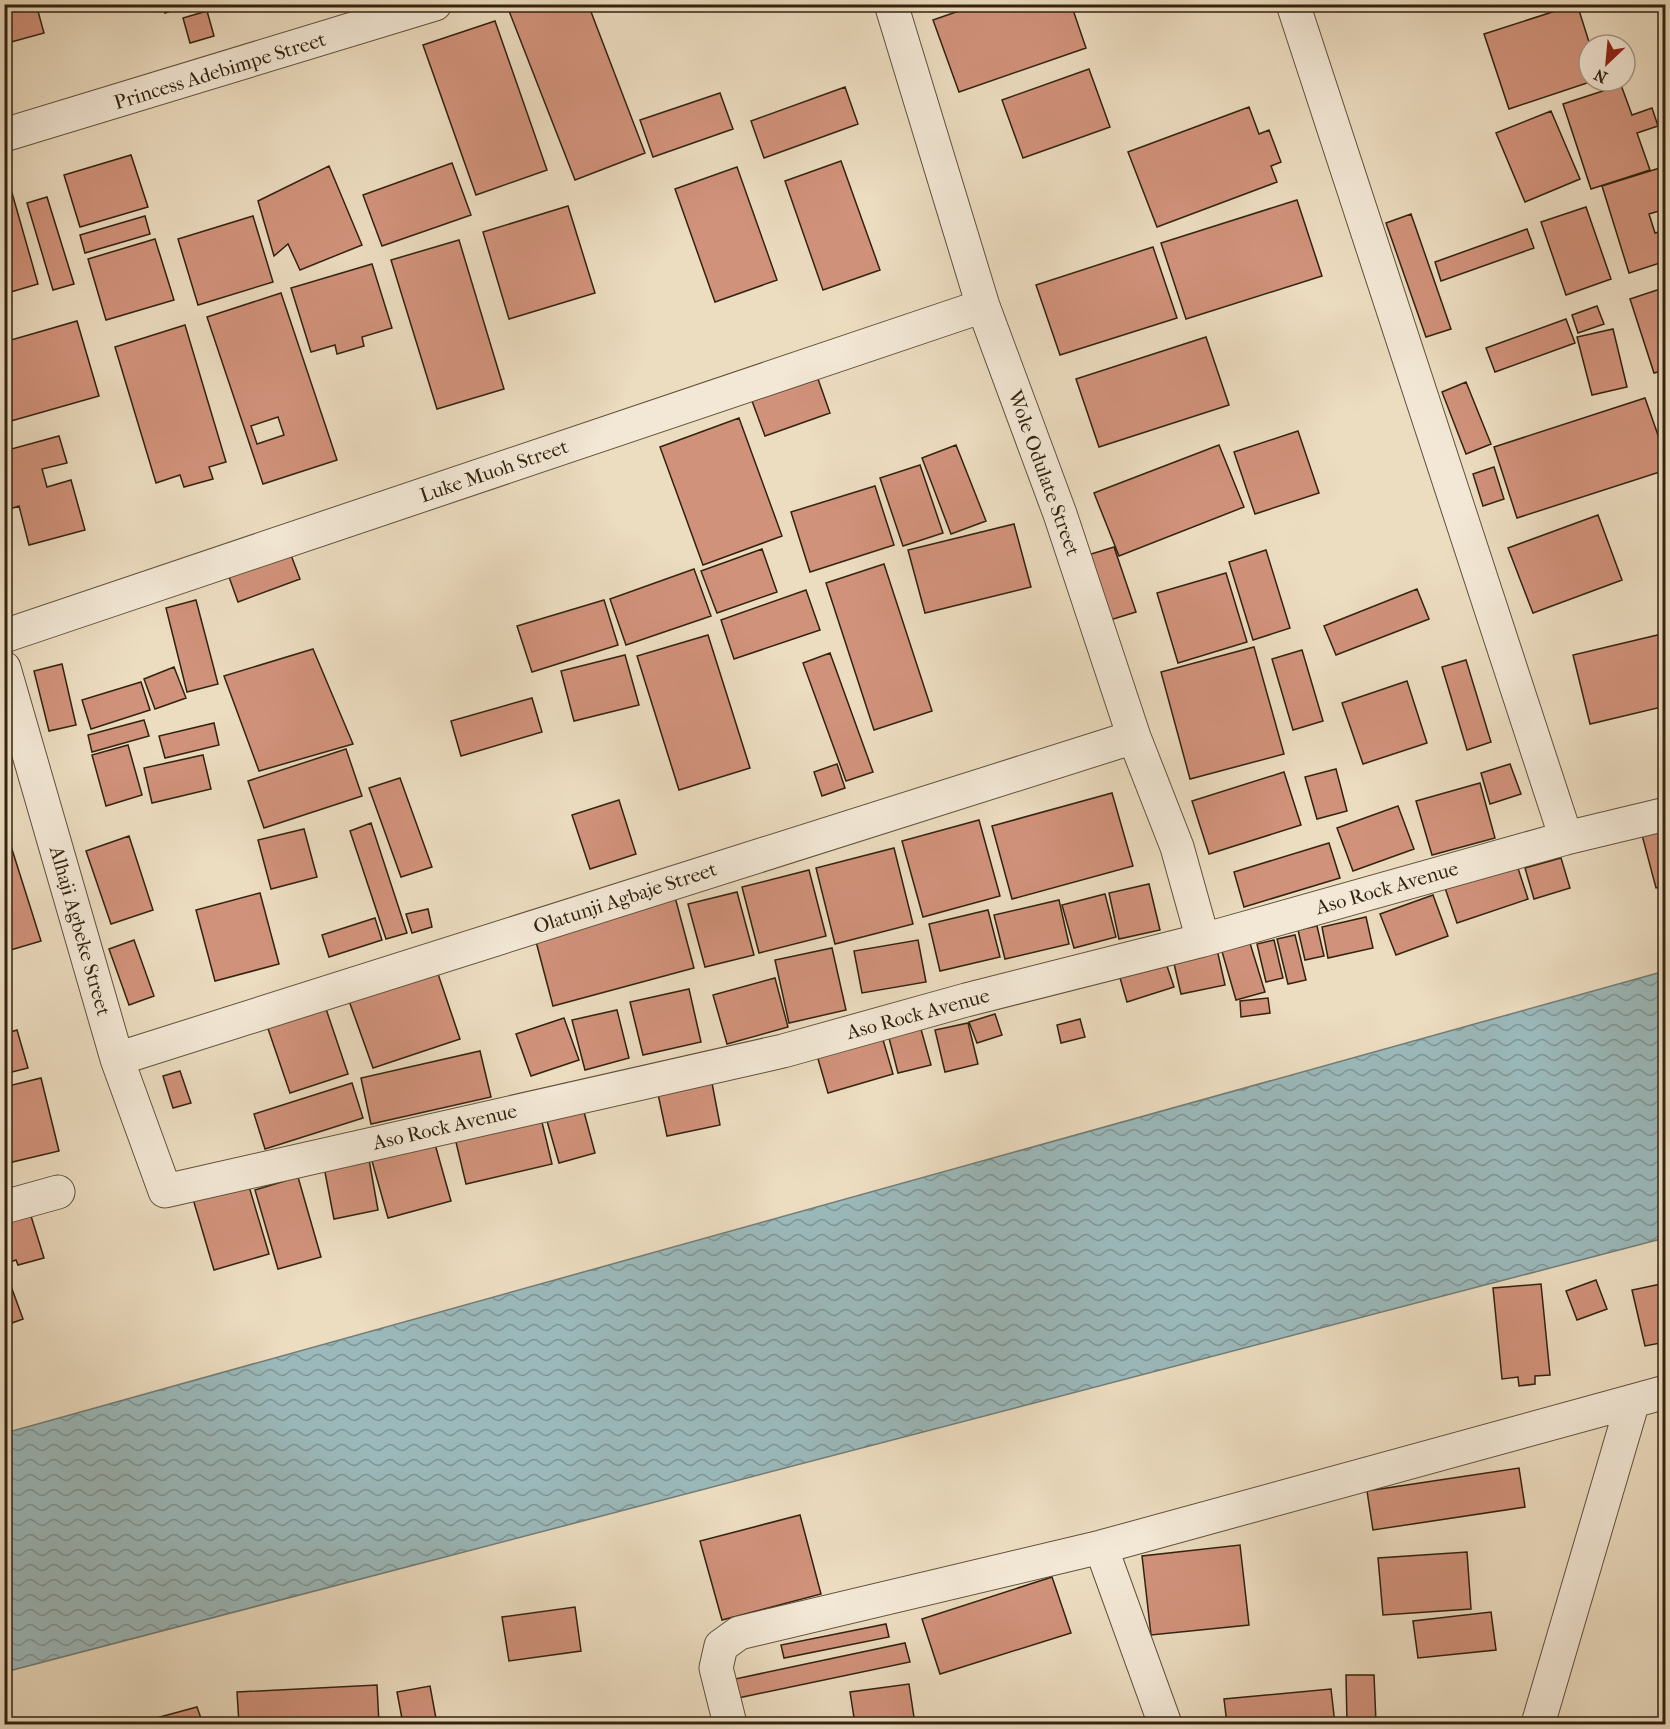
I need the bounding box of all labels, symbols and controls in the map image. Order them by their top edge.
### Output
street label: Princess Adebimpe Street [111,28,329,114]
north arrow [1577,33,1637,93]
text: N [1590,64,1610,87]
street label: Wole Odulate Street [1003,386,1085,559]
street label: Luke Muoh Street [417,435,571,507]
street label: Alhaji Agbeke Street [45,843,115,1018]
street label: Aso Rock Avenue [1312,857,1461,920]
street label: Olatunji Agbaje Street [530,858,720,938]
street label: Aso Rock Avenue [843,984,992,1044]
street label: Aso Rock Avenue [370,1099,519,1155]

